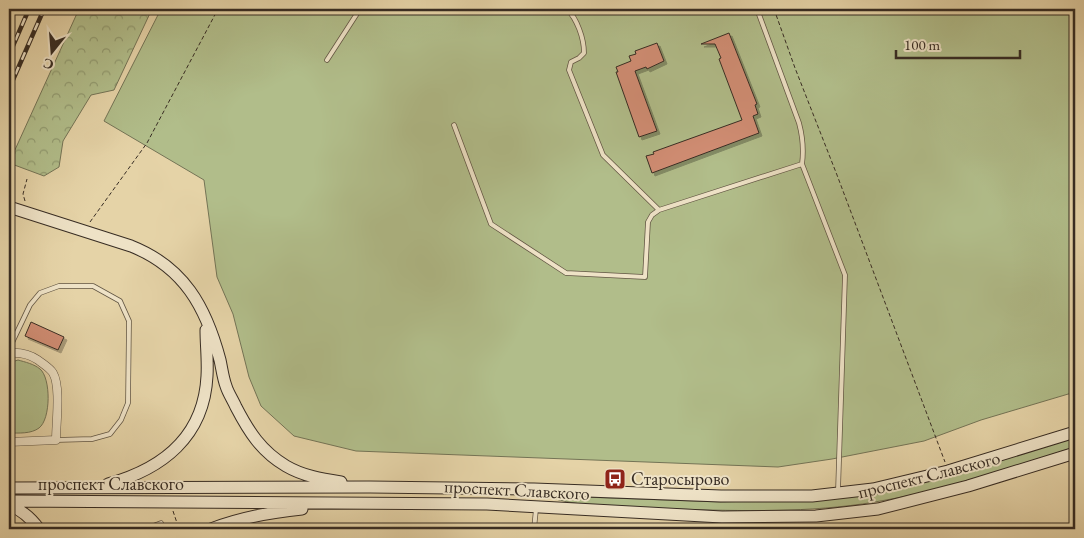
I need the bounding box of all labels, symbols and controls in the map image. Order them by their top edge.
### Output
north arrow [28,28,78,78]
scale bar [896,28,1020,60]
text: 100 m [904,35,941,54]
text: С [41,54,56,74]
street label: проспект Славского [855,446,1002,503]
bus stop icon: Старосырово [603,467,627,491]
place label: Старосырово [631,467,730,490]
street label: проспект Славского [38,472,184,495]
street label: проспект Славского [444,474,590,505]

